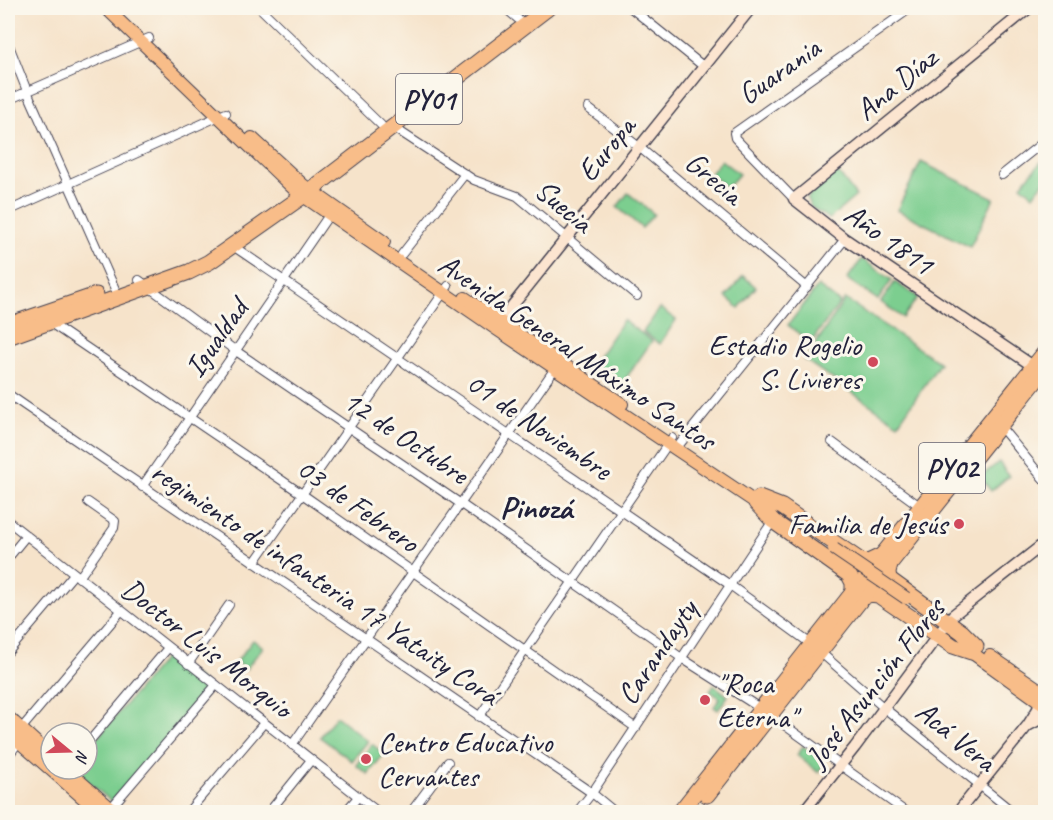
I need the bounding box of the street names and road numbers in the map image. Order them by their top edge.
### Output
street label: Guarania [730,28,829,113]
street label: Ana Díaz [847,37,947,128]
road number: PY01 [396,74,462,124]
street label: Europa [569,107,645,189]
street label: Grecia [677,143,753,215]
street label: Suecia [527,171,602,242]
street label: Año 1811 [837,195,942,284]
street label: Avenida General Máximo Santos [431,245,725,461]
street label: Igualdad [176,288,259,384]
street label: 01 de Noviembre [459,363,621,490]
street label: 12 de Octubre [336,381,478,494]
road number: PY02 [919,443,985,493]
street label: 03 de Febrero [289,449,428,562]
street label: regimiento de infanteria 17 Yataity Corá [144,452,509,716]
street label: Doctor Luis Morquio [114,570,303,728]
street label: José Asunción Flores [796,589,955,777]
street label: Carandayty [608,590,707,712]
street label: Acá Vera [908,692,1005,781]

